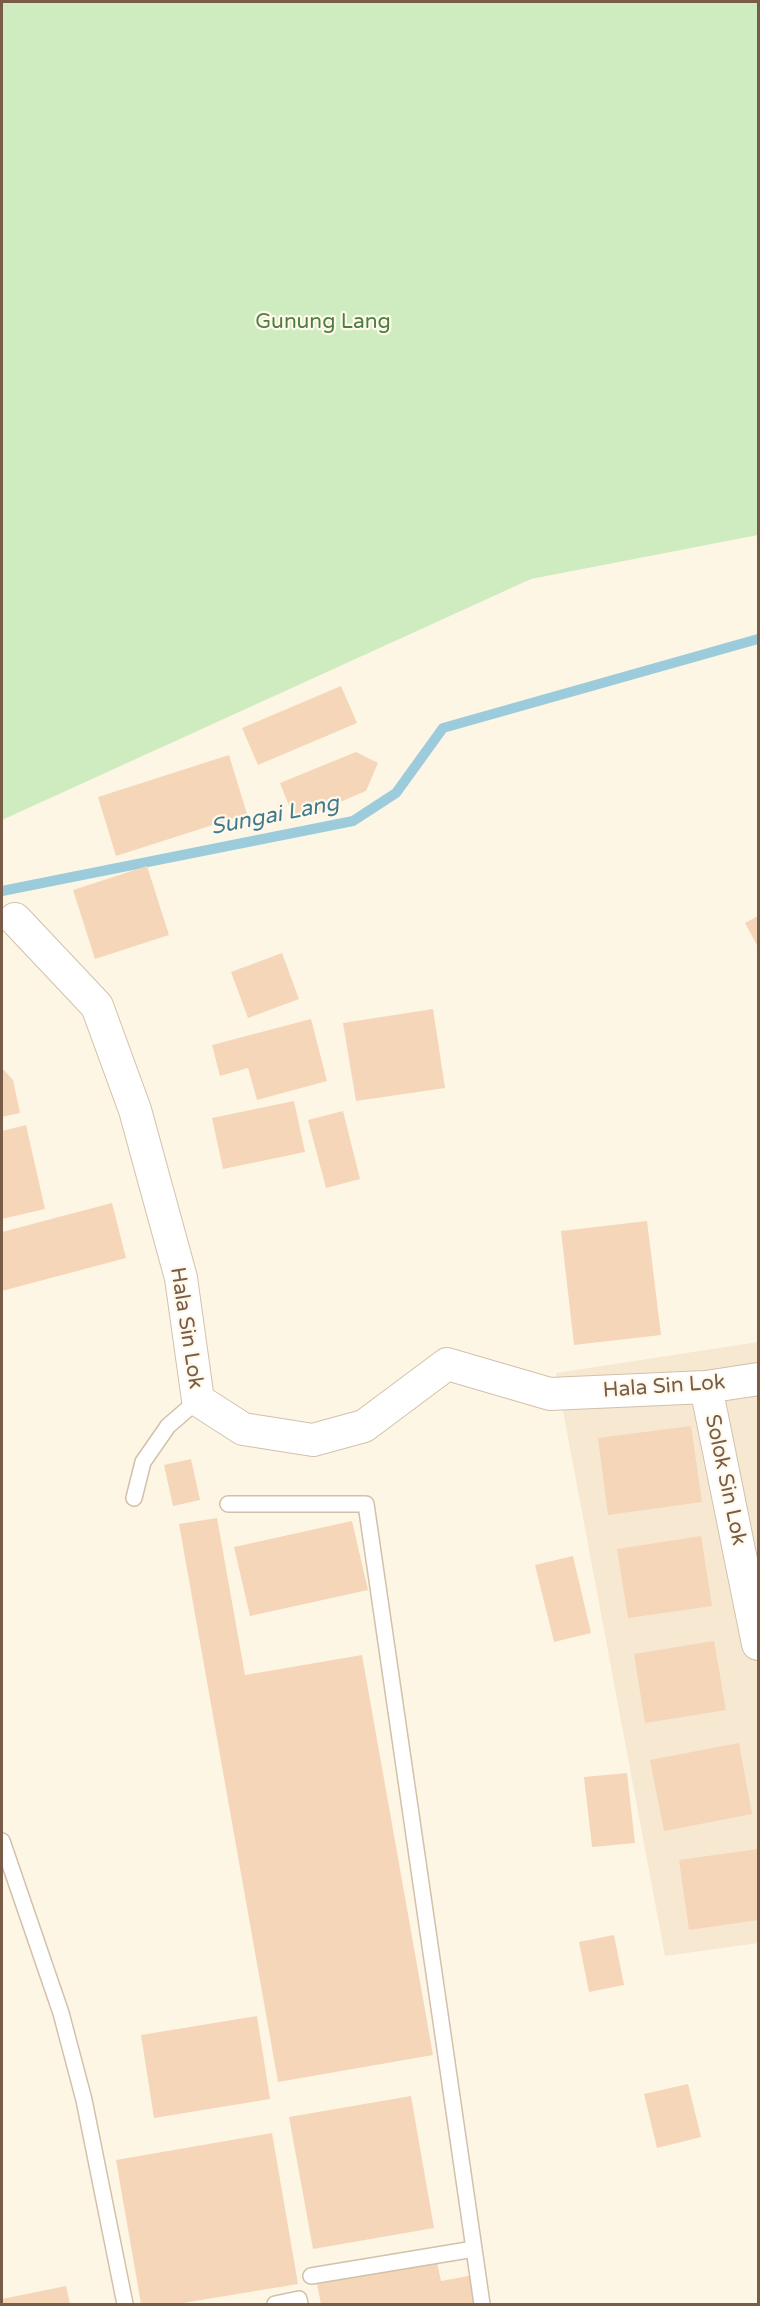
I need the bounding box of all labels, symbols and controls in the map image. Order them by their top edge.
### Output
park label: Gunung Lang [255,309,391,335]
water label: Sungai Lang [209,791,341,841]
street label: Hala Sin Lok [164,1265,208,1391]
street label: Hala Sin Lok [602,1370,726,1404]
street label: Solok Sin Lok [699,1412,751,1548]

